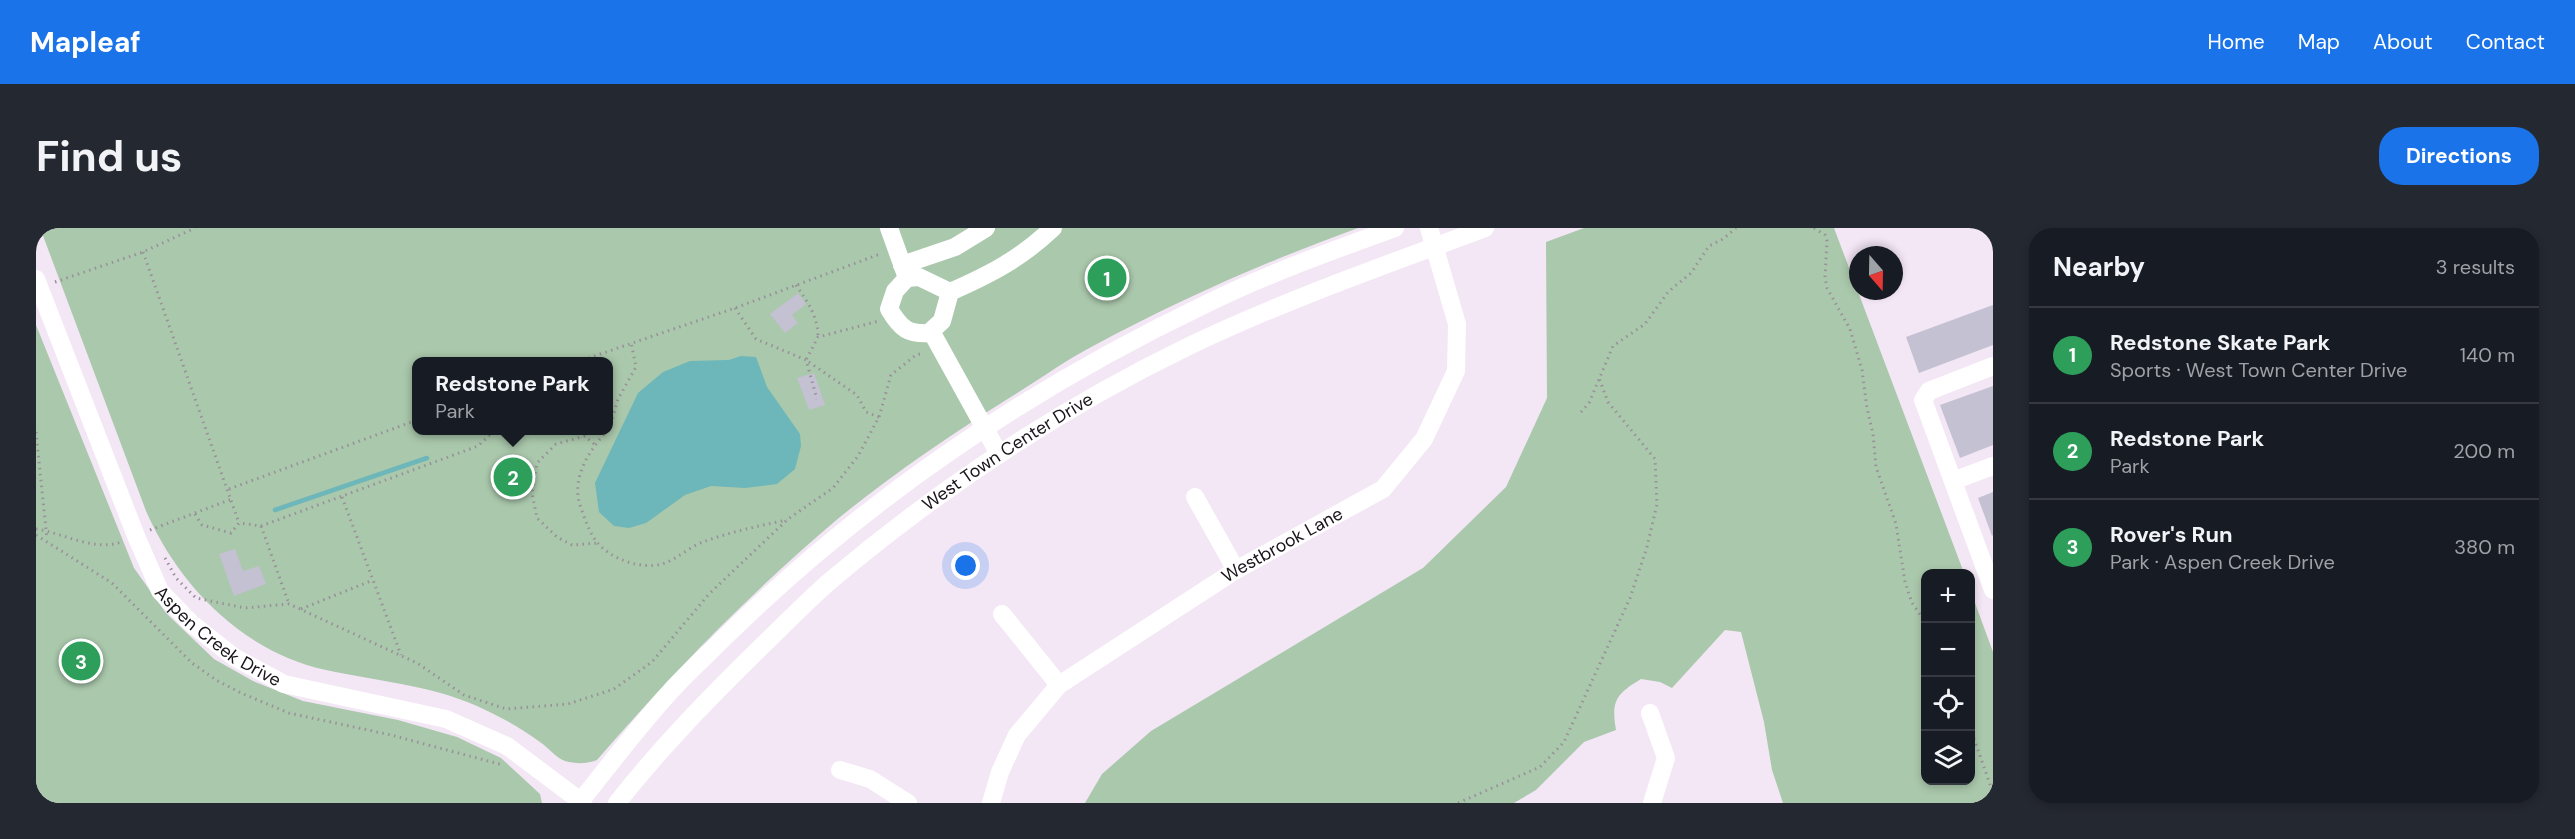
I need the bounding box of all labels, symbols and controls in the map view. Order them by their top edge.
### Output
text: Mapleaf [30,24,141,61]
text: Home [2207,28,2265,56]
text: Map [2298,28,2340,56]
text: About [2373,28,2433,56]
text: Contact [2466,28,2545,56]
button: Directions [2379,127,2539,185]
text: Find us [36,129,182,184]
north arrow [1849,246,1903,300]
text: Nearby [2053,250,2145,284]
text: 3 results [2436,254,2515,280]
pin: 1 [1088,256,1126,300]
text: Redstone Skate Park [2110,328,2330,357]
text: 1 [2069,342,2076,368]
text: 140 m [2460,342,2515,368]
popup [412,357,613,435]
text: Sports · West Town Center Drive [2110,357,2407,383]
text: Redstone Park [435,369,590,398]
street label: West Town Center Drive [917,387,1097,516]
text: Park [435,398,475,424]
text: Redstone Park [2110,424,2264,453]
text: 2 [2067,438,2078,464]
text: 200 m [2453,438,2515,464]
text: Park [2110,453,2150,479]
pin: 2 [494,454,532,500]
street label: Westbrook Lane [1217,501,1347,588]
text: Rover's Run [2110,520,2233,549]
text: 3 [2066,534,2079,560]
text: 380 m [2454,534,2515,560]
text: Park · Aspen Creek Drive [2110,549,2335,575]
your location [951,551,980,580]
map controls [1921,569,1975,785]
button: + [1921,569,1975,623]
street label: Aspen Creek Drive [149,581,285,692]
button: − [1921,623,1975,677]
pin: 3 [62,638,100,684]
button: locate [1921,677,1975,731]
button: layers [1921,731,1975,785]

